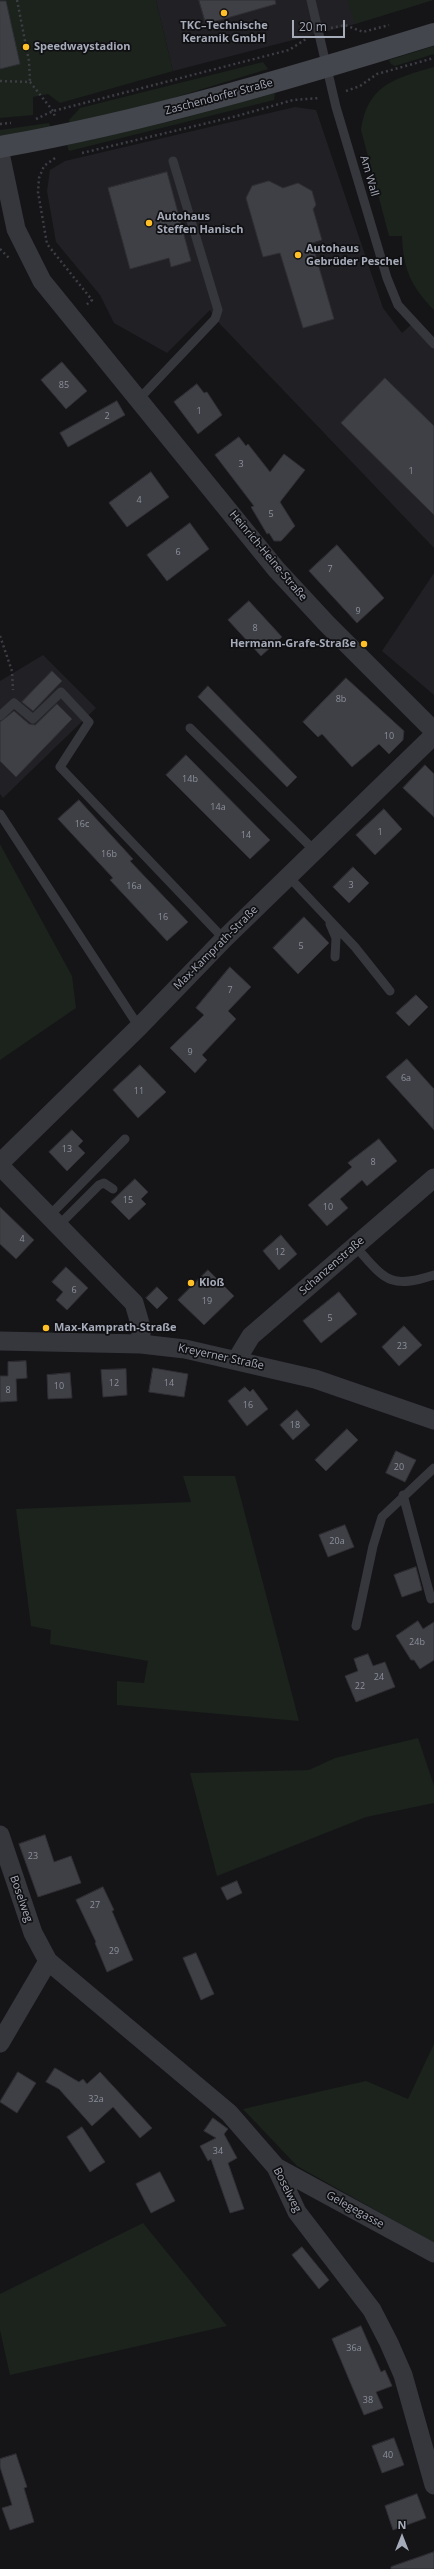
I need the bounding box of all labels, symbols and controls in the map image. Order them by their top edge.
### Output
marker: TKC–Technische Keramik GmbH [219,8,229,18]
scale bar [294,12,347,38]
text: 20 m [299,18,327,35]
place label: TKC–Technische Keramik GmbH [180,19,268,45]
place label: Speedwaystadion [34,40,131,54]
marker: Speedwaystadion [21,42,31,52]
street label: Zaschendorfer Straße [164,76,274,118]
street label: Am Wall [357,154,381,198]
place label: Autohaus Steffen Hanisch [157,210,243,236]
marker: Autohaus Steffen Hanisch [144,218,154,228]
place label: Autohaus Gebrüder Peschel [306,242,403,268]
marker: Autohaus Gebrüder Peschel [293,250,303,260]
house number: 85 [59,380,69,390]
house number: 1 [196,406,202,416]
house number: 2 [104,411,110,421]
house number: 3 [238,459,244,469]
house number: 1 [408,466,414,476]
house number: 4 [136,495,142,505]
street label: Heinrich-Heine-Straße [226,508,310,604]
house number: 5 [268,509,274,519]
house number: 6 [175,547,181,557]
house number: 7 [327,564,333,574]
house number: 9 [355,606,361,616]
house number: 8 [252,623,258,633]
place label: Hermann-Grafe-Straße [230,637,356,651]
marker: Hermann-Grafe-Straße [359,639,369,649]
house number: 8b [336,694,346,704]
house number: 10 [384,731,394,741]
house number: 14b [182,774,198,784]
house number: 14a [210,802,226,812]
house number: 16c [75,819,89,829]
house number: 1 [377,827,383,837]
house number: 14 [241,830,251,840]
house number: 16b [101,849,117,859]
house number: 3 [348,880,354,890]
house number: 16a [126,881,142,891]
street label: Max-Kamprath-Straße [171,903,261,993]
house number: 16 [158,912,168,922]
house number: 5 [298,941,304,951]
house number: 7 [227,985,233,995]
house number: 9 [187,1047,193,1057]
house number: 6a [401,1073,411,1083]
house number: 11 [134,1086,144,1096]
house number: 13 [62,1144,72,1154]
house number: 8 [370,1157,376,1167]
house number: 15 [123,1195,133,1205]
house number: 10 [323,1202,333,1212]
house number: 4 [19,1234,25,1244]
street label: Schanzenstraße [297,1234,367,1298]
house number: 12 [275,1247,285,1257]
place label: Kloß [199,1276,224,1290]
marker: Kloß [186,1278,196,1288]
house number: 6 [71,1285,77,1295]
house number: 19 [202,1296,212,1306]
house number: 5 [327,1313,333,1323]
place label: Max-Kamprath-Straße [54,1321,177,1335]
marker: Max-Kamprath-Straße [41,1323,51,1333]
street label: Kreyerner Straße [177,1341,265,1373]
house number: 23 [397,1341,407,1351]
house number: 12 [109,1378,119,1388]
house number: 14 [164,1378,174,1388]
house number: 10 [54,1381,64,1391]
house number: 8 [5,1385,11,1395]
house number: 16 [243,1400,253,1410]
house number: 18 [290,1420,300,1430]
house number: 20 [394,1462,404,1472]
house number: 20a [329,1536,345,1546]
house number: 24b [409,1637,425,1647]
house number: 24 [374,1672,384,1682]
house number: 22 [355,1681,365,1691]
house number: 23 [28,1851,38,1861]
street label: Boselweg [7,1874,35,1924]
house number: 27 [90,1900,100,1910]
house number: 29 [109,1946,119,1956]
house number: 32a [88,2094,104,2104]
house number: 34 [213,2146,223,2156]
street label: Boselweg [270,2165,304,2215]
street label: Gelegegasse [324,2189,386,2231]
house number: 36a [346,2343,362,2353]
house number: 38 [363,2395,373,2405]
house number: 40 [383,2450,393,2460]
north arrow [382,2517,422,2557]
text: N [398,2517,406,2532]

